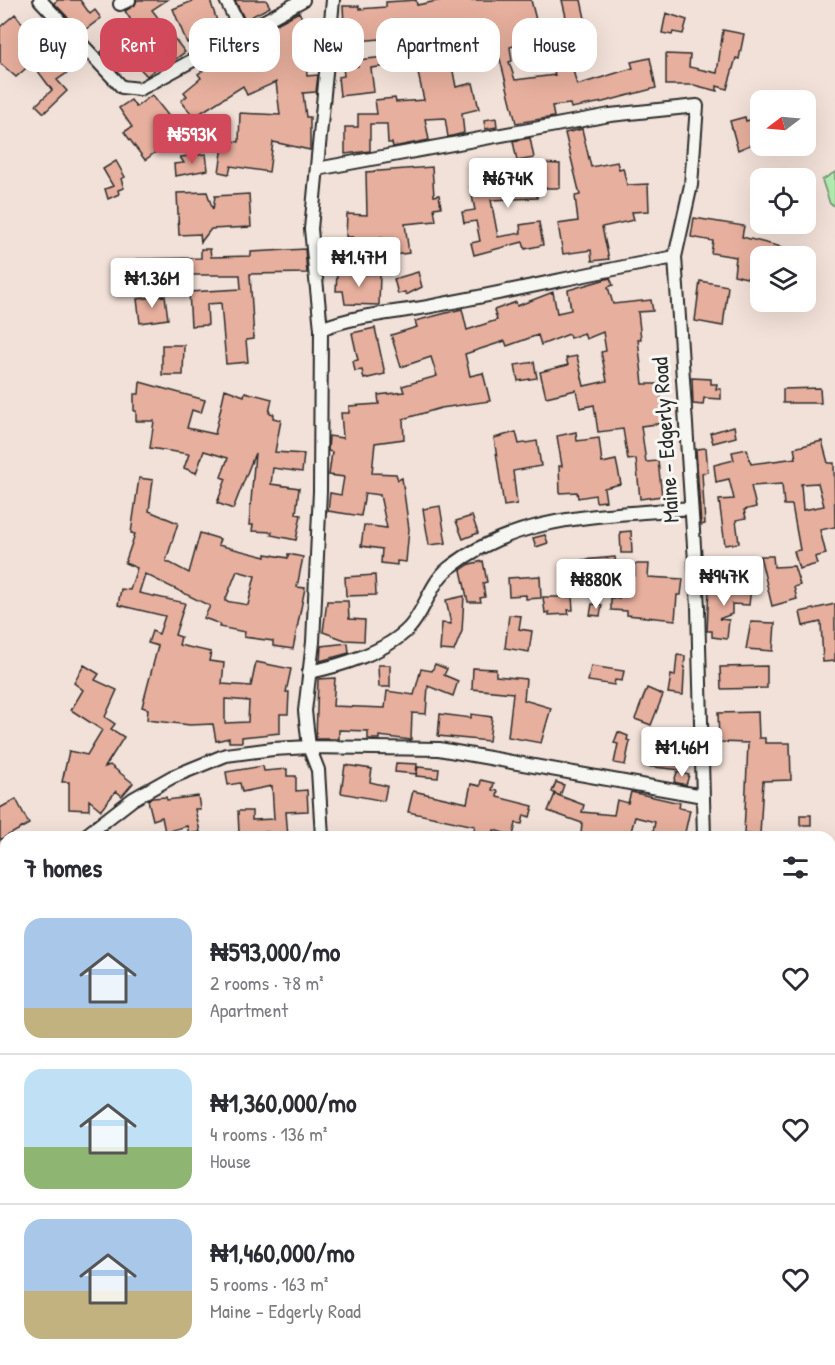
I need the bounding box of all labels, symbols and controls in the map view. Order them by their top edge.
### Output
chip: Buy [18,18,88,72]
chip: Rent [100,18,177,72]
chip: Filters [189,18,280,72]
chip: New [292,18,364,72]
chip: Apartment [376,18,500,72]
chip: House [512,18,597,72]
north arrow [750,90,816,156]
map controls [750,90,816,312]
pin: ₦593K [150,114,234,165]
text: ₦593K [167,120,217,147]
pin: ₦674K [466,158,550,209]
text: ₦674K [483,164,533,191]
button: locate [750,168,816,234]
pin: ₦1.47M [310,237,408,288]
text: ₦1.47M [331,243,387,270]
button: layers [750,246,816,312]
pin: ₦1.36M [103,258,201,309]
text: ₦1.36M [125,264,179,291]
street label: Maine - Edgerly Road [644,356,686,524]
pin: ₦947K [682,556,766,607]
pin: ₦880K [554,559,638,610]
text: ₦947K [699,562,749,589]
text: ₦880K [570,565,622,592]
pin: ₦1.46M [633,727,731,778]
text: ₦1.46M [655,733,709,760]
text: 7 homes [24,850,102,885]
icon: filters [779,851,812,884]
text: ₦593,000/mo [210,934,340,969]
icon: home [72,942,144,1014]
icon: heart [779,962,812,995]
text: 2 rooms · 78 m² [210,969,324,996]
text: Apartment [210,996,288,1023]
text: ₦1,360,000/mo [210,1085,357,1120]
icon: home [72,1093,144,1165]
icon: heart [779,1113,812,1146]
text: 4 rooms · 136 m² [210,1120,327,1147]
text: House [210,1147,251,1174]
text: ₦1,460,000/mo [210,1235,355,1270]
icon: home [72,1243,144,1315]
icon: heart [779,1263,812,1296]
text: 5 rooms · 163 m² [210,1270,328,1297]
text: Maine - Edgerly Road [210,1297,361,1324]

